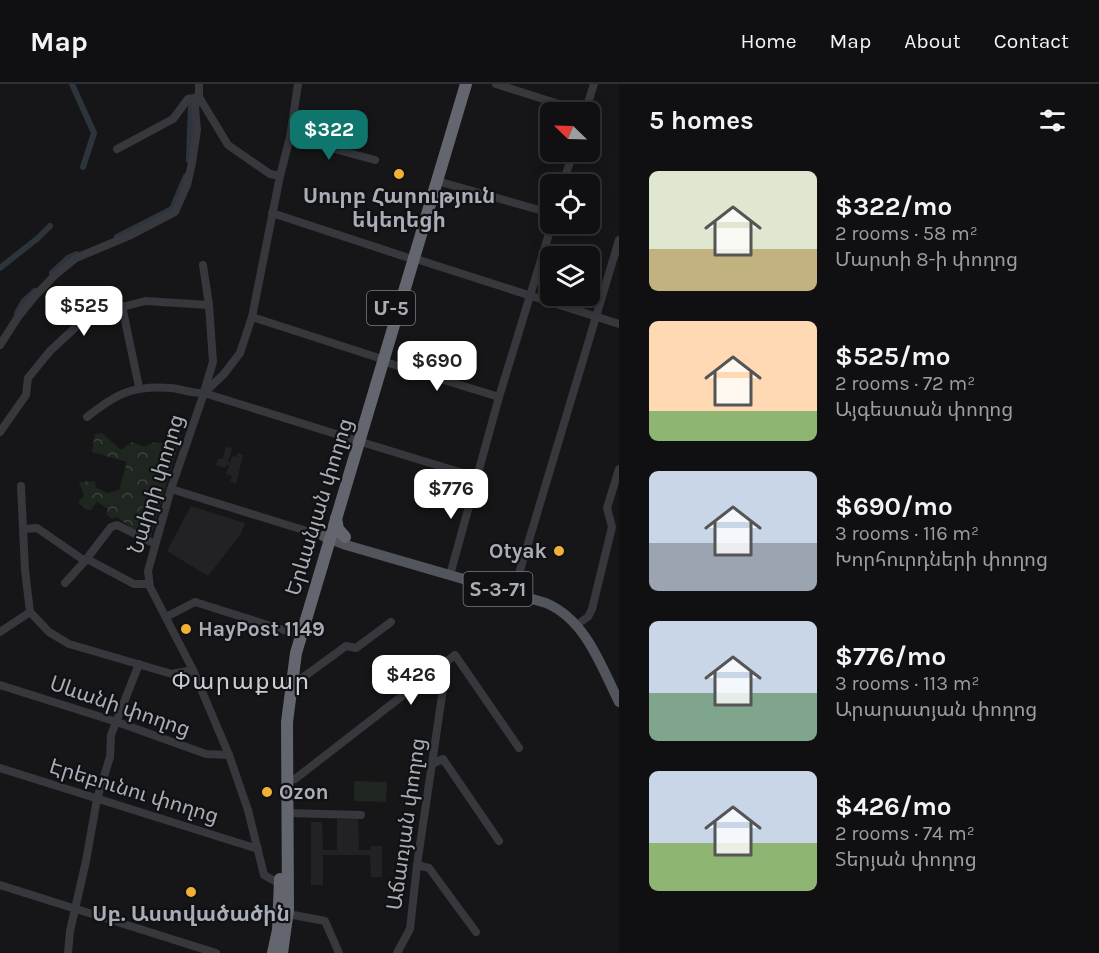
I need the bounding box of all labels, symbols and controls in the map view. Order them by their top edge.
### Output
text: Map [30,25,88,58]
text: Home [741,29,797,53]
text: Map [830,29,871,53]
text: About [904,29,961,53]
text: Contact [994,29,1069,53]
north arrow [540,102,600,162]
map controls [540,102,600,306]
icon: filters [1036,104,1069,137]
text: 5 homes [649,105,754,136]
pin: $322 [293,110,365,161]
text: $322 [304,118,354,141]
marker: Սուրբ Հարություն եկեղեցի [392,167,406,181]
button: locate [540,174,600,234]
place label: Սուրբ Հարություն եկեղեցի [303,184,495,232]
text: $322/mo [835,191,952,222]
icon: home [697,195,769,267]
text: 2 rooms · 58 m² [835,222,978,245]
button: layers [540,246,600,306]
text: Մարտի 8-ի փողոց [835,248,1018,271]
pin: $525 [48,286,120,337]
road number: Մ-5 [367,291,415,325]
text: $525 [59,294,109,317]
pin: $690 [401,341,473,392]
text: $525/mo [835,341,951,372]
icon: home [697,345,769,417]
text: $690 [412,349,462,372]
text: 2 rooms · 72 m² [835,372,975,395]
text: Այգեստան փողոց [835,398,1013,421]
street label: Նաիրի փողոց [123,411,189,557]
street label: Երևանյան փողոց [281,416,357,598]
pin: $776 [415,469,487,520]
text: $776 [428,477,474,500]
text: $690/mo [835,491,953,522]
icon: home [697,495,769,567]
text: 3 rooms · 116 m² [835,522,979,545]
place label: Otyak [489,539,548,563]
marker: Otyak [552,544,566,558]
text: Խորհուրդների փողոց [835,548,1048,571]
road number: Տ-3-71 [464,572,532,606]
place label: HayPost 1149 [198,617,325,641]
marker: HayPost 1149 [179,622,193,636]
text: $776/mo [835,641,946,672]
icon: home [697,645,769,717]
pin: $426 [375,655,447,706]
text: $426 [386,663,436,686]
district label: Փարաքար [172,667,310,695]
street label: Սևանի փողոց [47,671,193,741]
text: 3 rooms · 113 m² [835,672,979,695]
text: Արարատյան փողոց [835,698,1037,721]
street label: Աճառյան փողոց [382,736,430,912]
street label: Էրեբունու փողոց [47,754,221,828]
place label: Ozon [279,780,329,804]
marker: Ozon [260,785,274,799]
text: $426/mo [835,791,952,822]
icon: home [697,795,769,867]
text: 2 rooms · 74 m² [835,822,975,845]
text: Տերյան փողոց [835,848,977,871]
marker: Սբ. Աստվածածին [184,885,198,899]
place label: Սբ. Աստվածածին [92,902,290,926]

